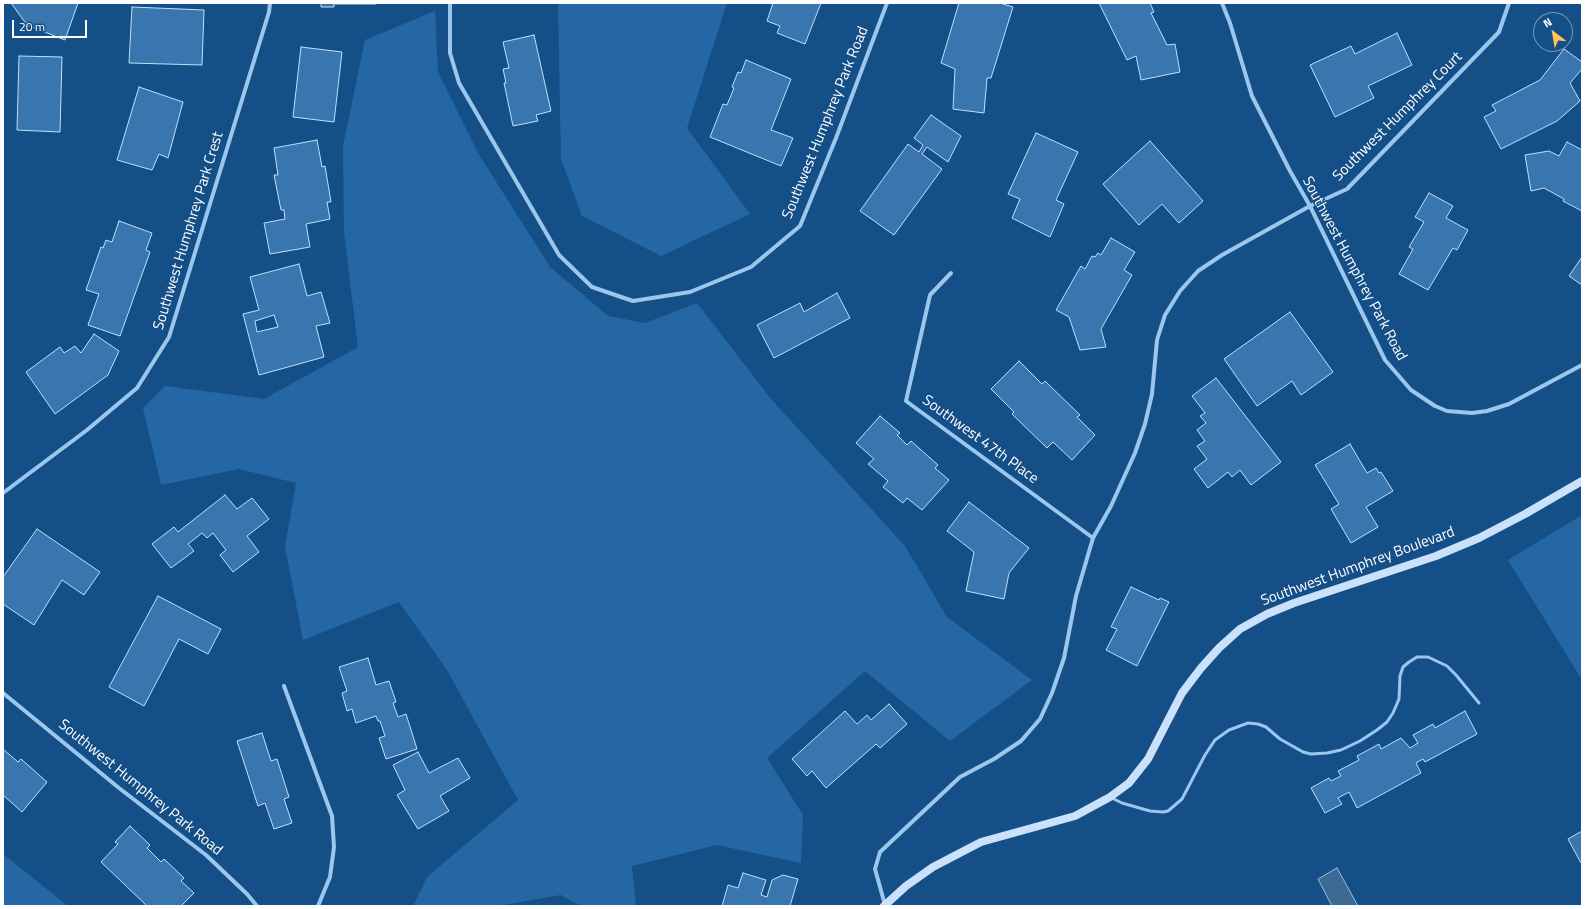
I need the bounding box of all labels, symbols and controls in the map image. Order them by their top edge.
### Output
scale bar [14,12,89,38]
north arrow [1533,12,1573,52]
text: N [1540,14,1555,31]
text: 20 m [19,17,45,36]
street label: Southwest Humphrey Park Road [779,24,873,222]
street label: Southwest Humphrey Court [1330,49,1466,185]
street label: Southwest Humphrey Park Crest [150,130,228,332]
street label: Southwest Humphrey Park Road [1298,174,1410,364]
street label: Southwest 47th Place [918,392,1042,488]
street label: Southwest Humphrey Boulevard [1259,523,1457,611]
street label: Southwest Humphrey Park Road [54,716,226,860]

